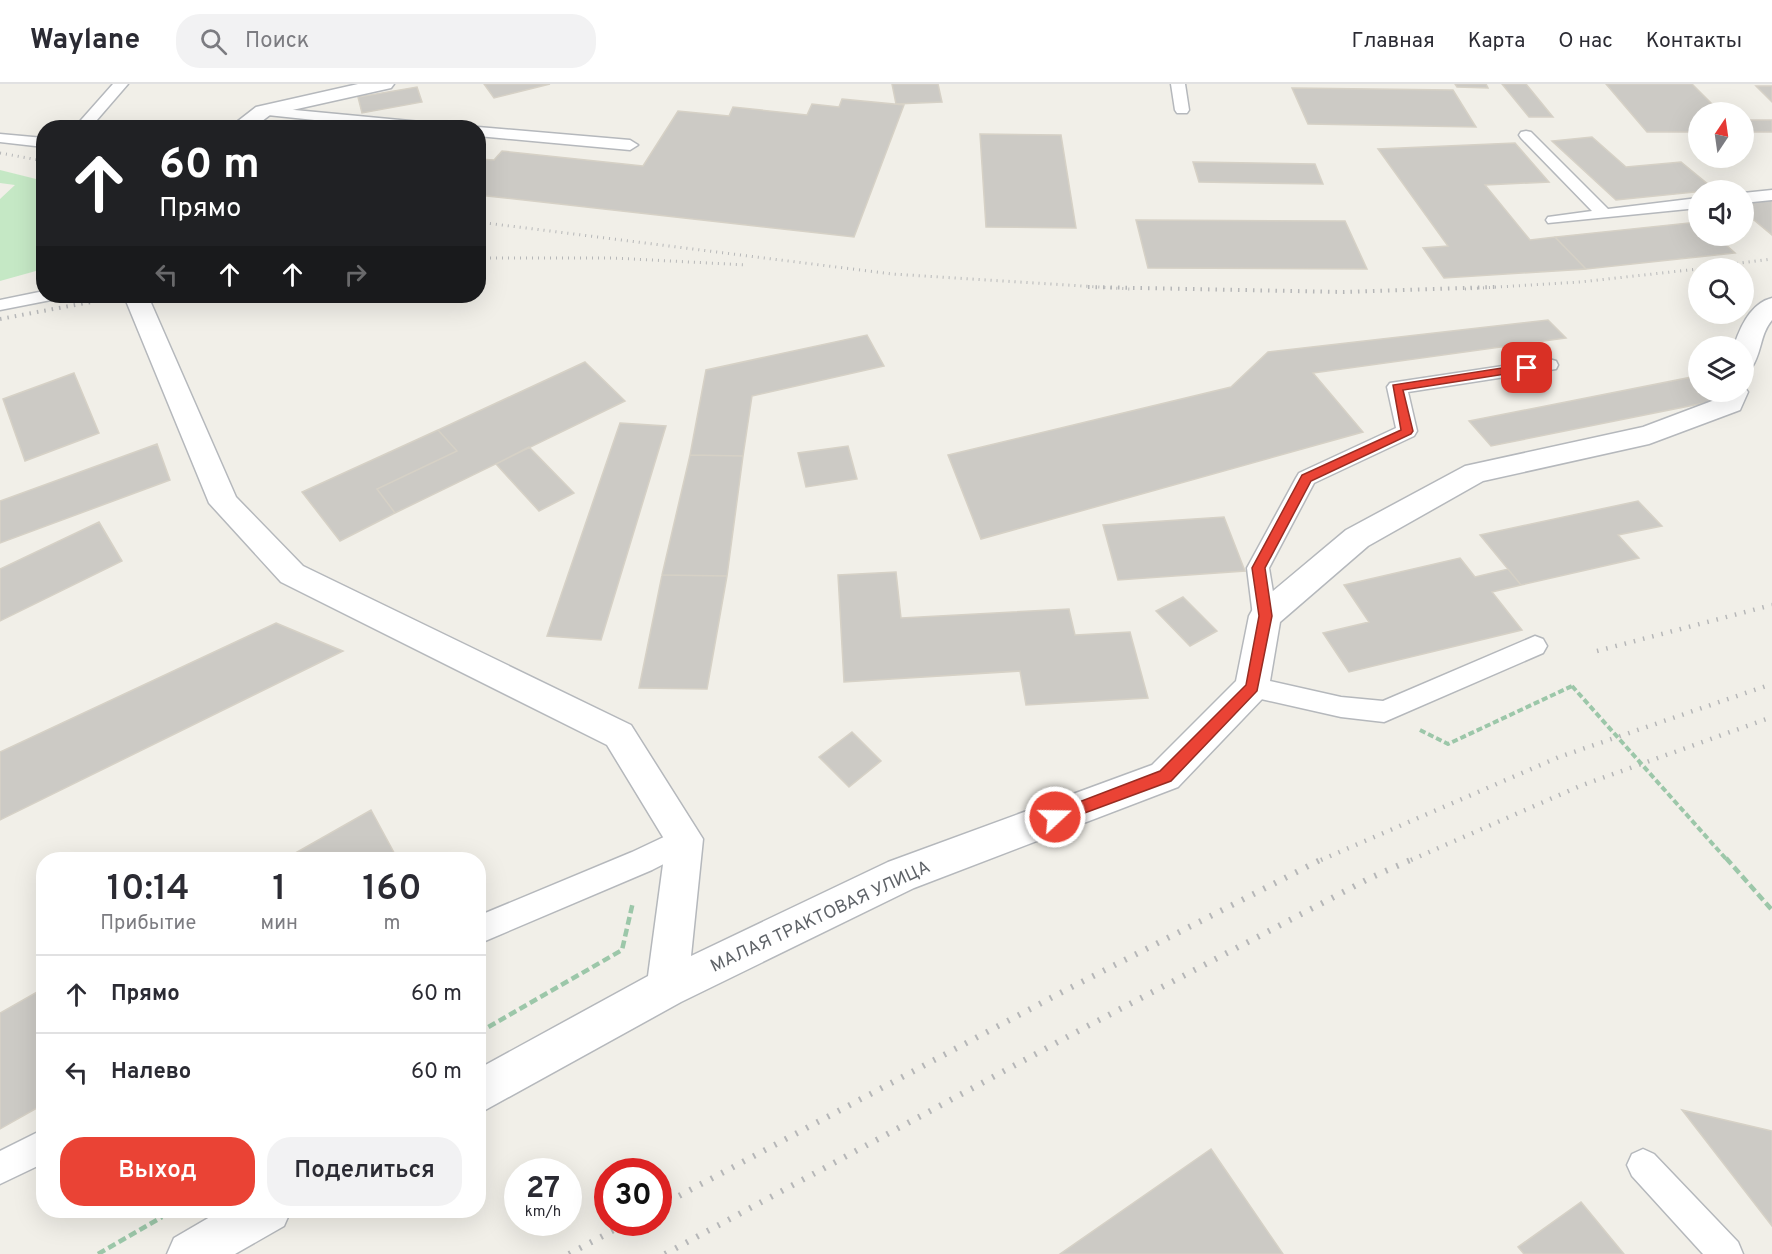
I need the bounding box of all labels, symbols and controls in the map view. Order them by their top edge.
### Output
search box [176,14,596,68]
text: Waylane [30,23,140,59]
icon: search [197,25,230,58]
text: Поиск [245,28,309,55]
text: Главная [1351,28,1435,55]
text: Карта [1468,28,1525,55]
text: О нас [1558,28,1613,55]
text: Контакты [1646,28,1742,55]
north arrow [1688,102,1754,168]
map controls [1688,102,1754,402]
text: 60 m [159,140,260,193]
icon: ahead [60,144,138,222]
button: sound [1688,180,1754,246]
text: Прямо [159,192,241,226]
icon: left [150,258,183,291]
icon: ahead [213,258,246,291]
icon: ahead [276,258,309,291]
icon: right [339,258,372,291]
button: search [1688,258,1754,324]
button: layers [1688,336,1754,402]
pin [1501,342,1552,393]
icon: arrive [1510,351,1543,384]
position arrow [1023,785,1087,849]
street label: МАЛАЯ ТРАКТОВАЯ УЛИЦА [707,856,934,979]
text: 10:14 [107,867,190,913]
text: 1 [272,867,286,913]
text: 160 [362,867,422,913]
text: Прибытие [100,911,196,937]
text: мин [261,911,298,937]
text: m [383,911,400,937]
icon: ahead [60,978,93,1011]
text: Прямо [111,981,180,1008]
text: 60 m [411,981,462,1008]
icon: left [60,1056,93,1089]
text: Налево [111,1059,191,1086]
text: 60 m [411,1059,462,1086]
button: Выход [60,1137,255,1206]
button: Поделиться [267,1137,462,1206]
speed limit sign: 30 [594,1158,672,1236]
text: 27 [526,1171,560,1208]
text: km/h [525,1203,561,1222]

